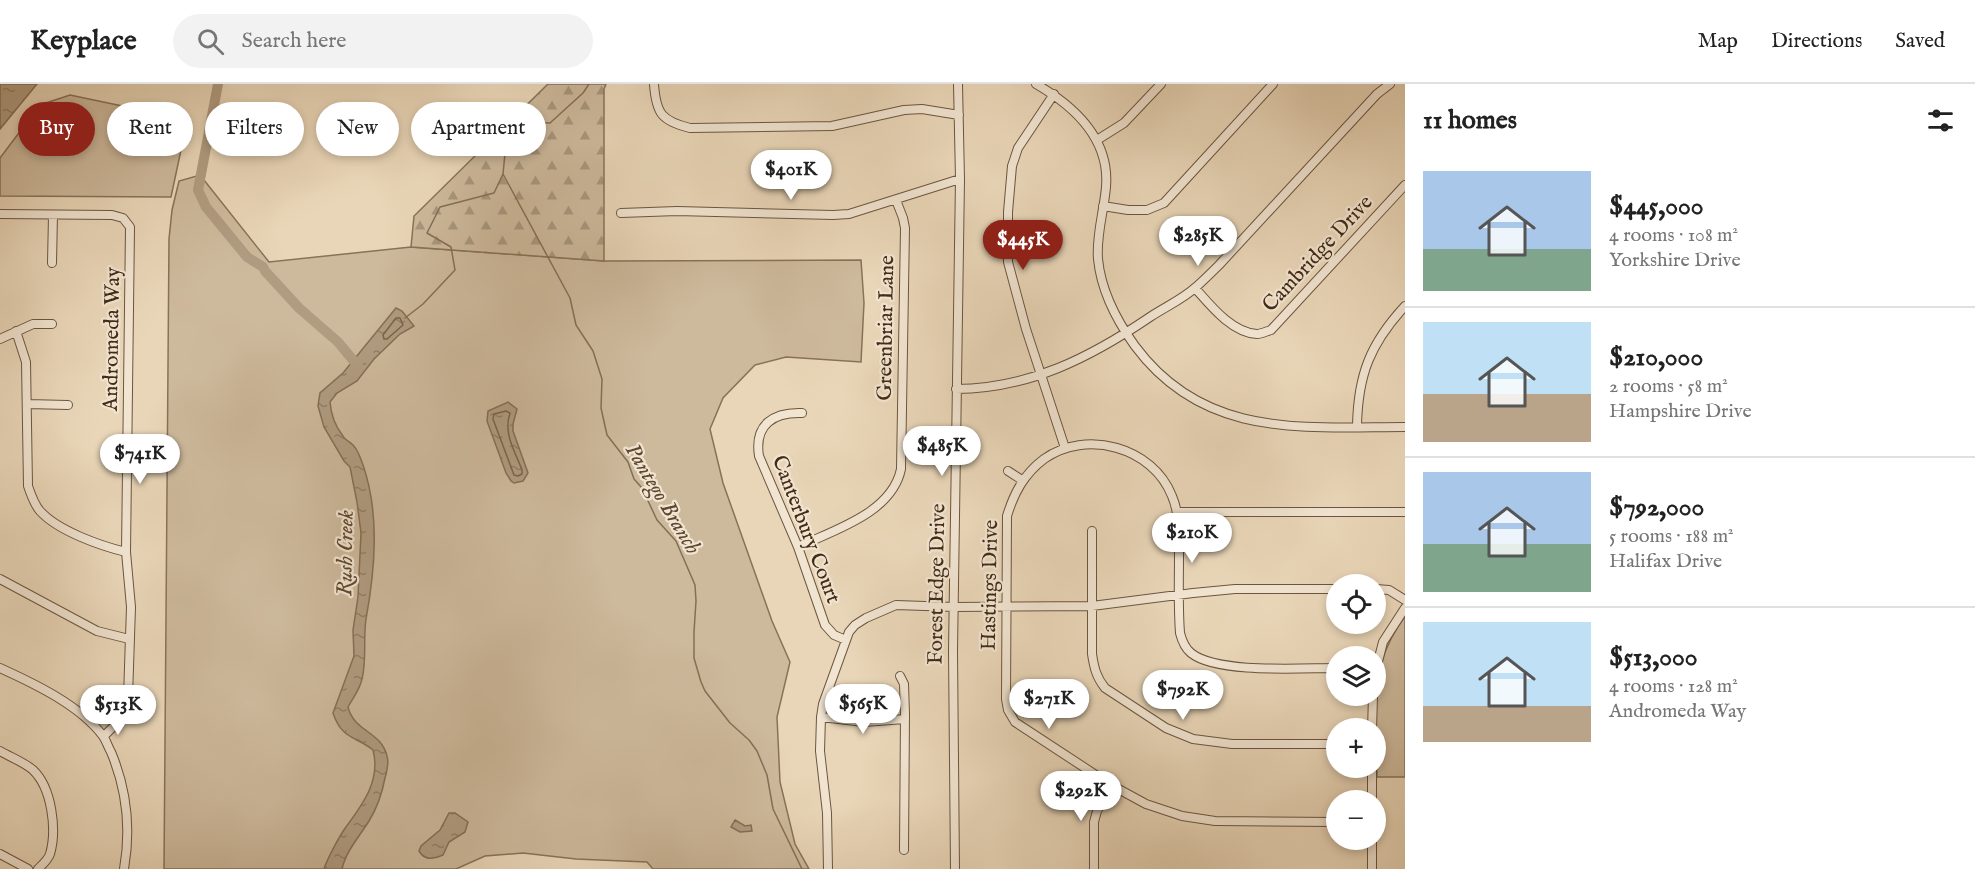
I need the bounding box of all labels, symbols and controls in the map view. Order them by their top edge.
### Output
search box [173,14,593,68]
text: Keyplace [30,24,137,59]
icon: search [194,25,227,58]
text: Search here [242,27,346,55]
text: Map [1698,28,1738,55]
text: Directions [1771,28,1862,55]
text: Saved [1895,28,1945,55]
chip: Buy [18,102,95,156]
chip: Rent [107,102,193,156]
chip: Filters [205,102,304,156]
chip: New [316,102,399,156]
chip: Apartment [411,102,546,156]
text: 11 homes [1423,104,1517,137]
icon: filters [1924,104,1957,137]
pin: $401K [749,150,833,201]
text: $401K [765,157,817,182]
street label: Cambridge Drive [1257,190,1379,318]
text: $445,000 [1609,190,1703,223]
icon: home [1471,195,1543,267]
pin: $285K [1156,216,1240,267]
pin: $445K [981,220,1065,271]
text: $285K [1173,223,1223,248]
text: 4 rooms · 108 m² [1609,223,1738,248]
text: $445K [997,227,1049,252]
text: Yorkshire Drive [1609,248,1741,273]
street label: Greenbriar Lane [872,255,901,401]
street label: Andromeda Way [98,266,127,412]
text: $210,000 [1609,341,1703,374]
icon: home [1471,346,1543,418]
text: 2 rooms · 58 m² [1609,374,1728,399]
text: Hampshire Drive [1609,399,1752,424]
pin: $485K [900,426,984,477]
text: $485K [917,433,967,458]
pin: $741K [98,434,182,485]
water label: Pantego Branch [618,439,706,560]
text: $741K [114,441,166,466]
street label: Canterbury Court [765,452,846,607]
text: $792,000 [1609,491,1704,524]
icon: home [1471,496,1543,568]
street label: Forest Edge Drive [923,503,952,665]
water label: Rush Creek [331,510,361,596]
pin: $210K [1150,513,1234,564]
street label: Hastings Drive [976,519,1005,651]
text: $210K [1166,520,1218,545]
text: 5 rooms · 188 m² [1609,524,1734,549]
text: Halifax Drive [1609,549,1722,574]
map controls [1326,574,1386,850]
button: locate [1326,574,1386,634]
text: $513,000 [1609,641,1697,674]
button: layers [1326,646,1386,706]
icon: home [1471,646,1543,718]
pin: $792K [1141,670,1225,721]
text: 4 rooms · 128 m² [1609,674,1738,699]
text: $792K [1156,677,1210,702]
pin: $271K [1007,679,1091,730]
pin: $565K [821,684,905,735]
pin: $513K [76,685,160,736]
text: $271K [1023,686,1075,711]
text: $565K [839,691,887,716]
text: $513K [94,692,142,717]
text: Andromeda Way [1609,699,1746,724]
button: + [1326,718,1386,778]
pin: $292K [1039,771,1123,822]
text: $292K [1054,778,1108,803]
button: − [1326,790,1386,850]

